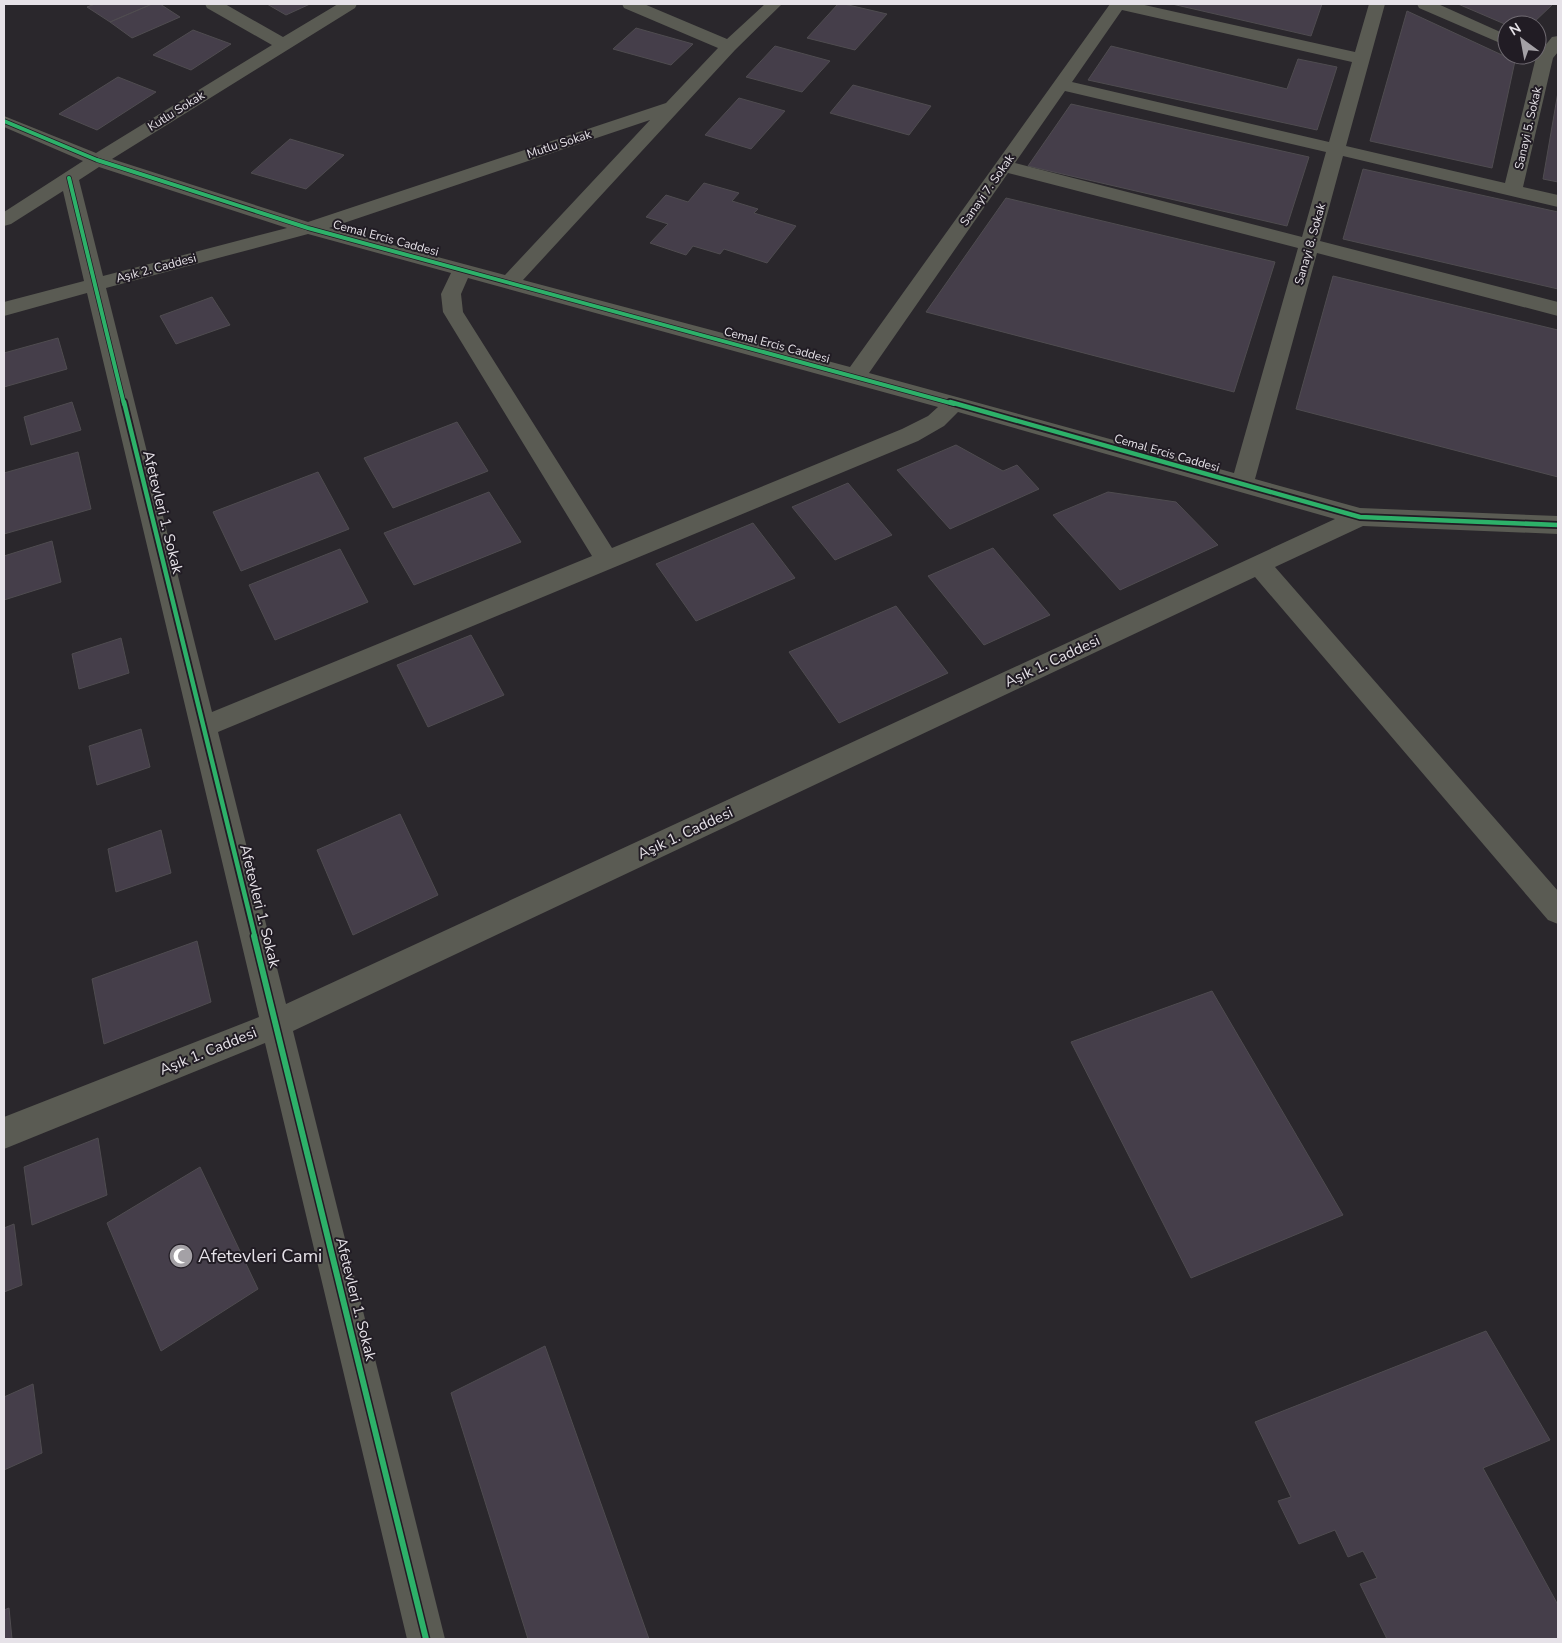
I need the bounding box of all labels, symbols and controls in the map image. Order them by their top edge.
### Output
north arrow [1497,15,1547,65]
text: N [1506,19,1525,40]
street label: Sanayi 5. Sokak [1511,84,1545,171]
street label: Kutlu Sokak [145,87,208,135]
street label: Mutlu Sokak [525,126,594,162]
street label: Sanayi 7. Sokak [956,150,1018,229]
street label: Sanayi 8. Sokak [1291,200,1330,287]
street label: Cemal Ercis Caddesi [331,216,441,260]
street label: Aşık 2. Caddesi [114,250,198,286]
street label: Cemal Ercis Caddesi [722,323,832,367]
street label: Cemal Ercis Caddesi [1112,430,1222,476]
street label: Afetevleri 1. Sokak [138,448,188,576]
street label: Aşık 1. Caddesi [1001,630,1103,692]
street label: Aşık 1. Caddesi [634,802,736,864]
street label: Afetevleri 1. Sokak [235,842,285,970]
street label: Aşık 1. Caddesi [156,1022,260,1080]
street label: Afetevleri 1. Sokak [331,1235,381,1363]
mosque icon: Afetevleri Cami [168,1243,194,1269]
place label: Afetevleri Cami [198,1244,322,1268]

